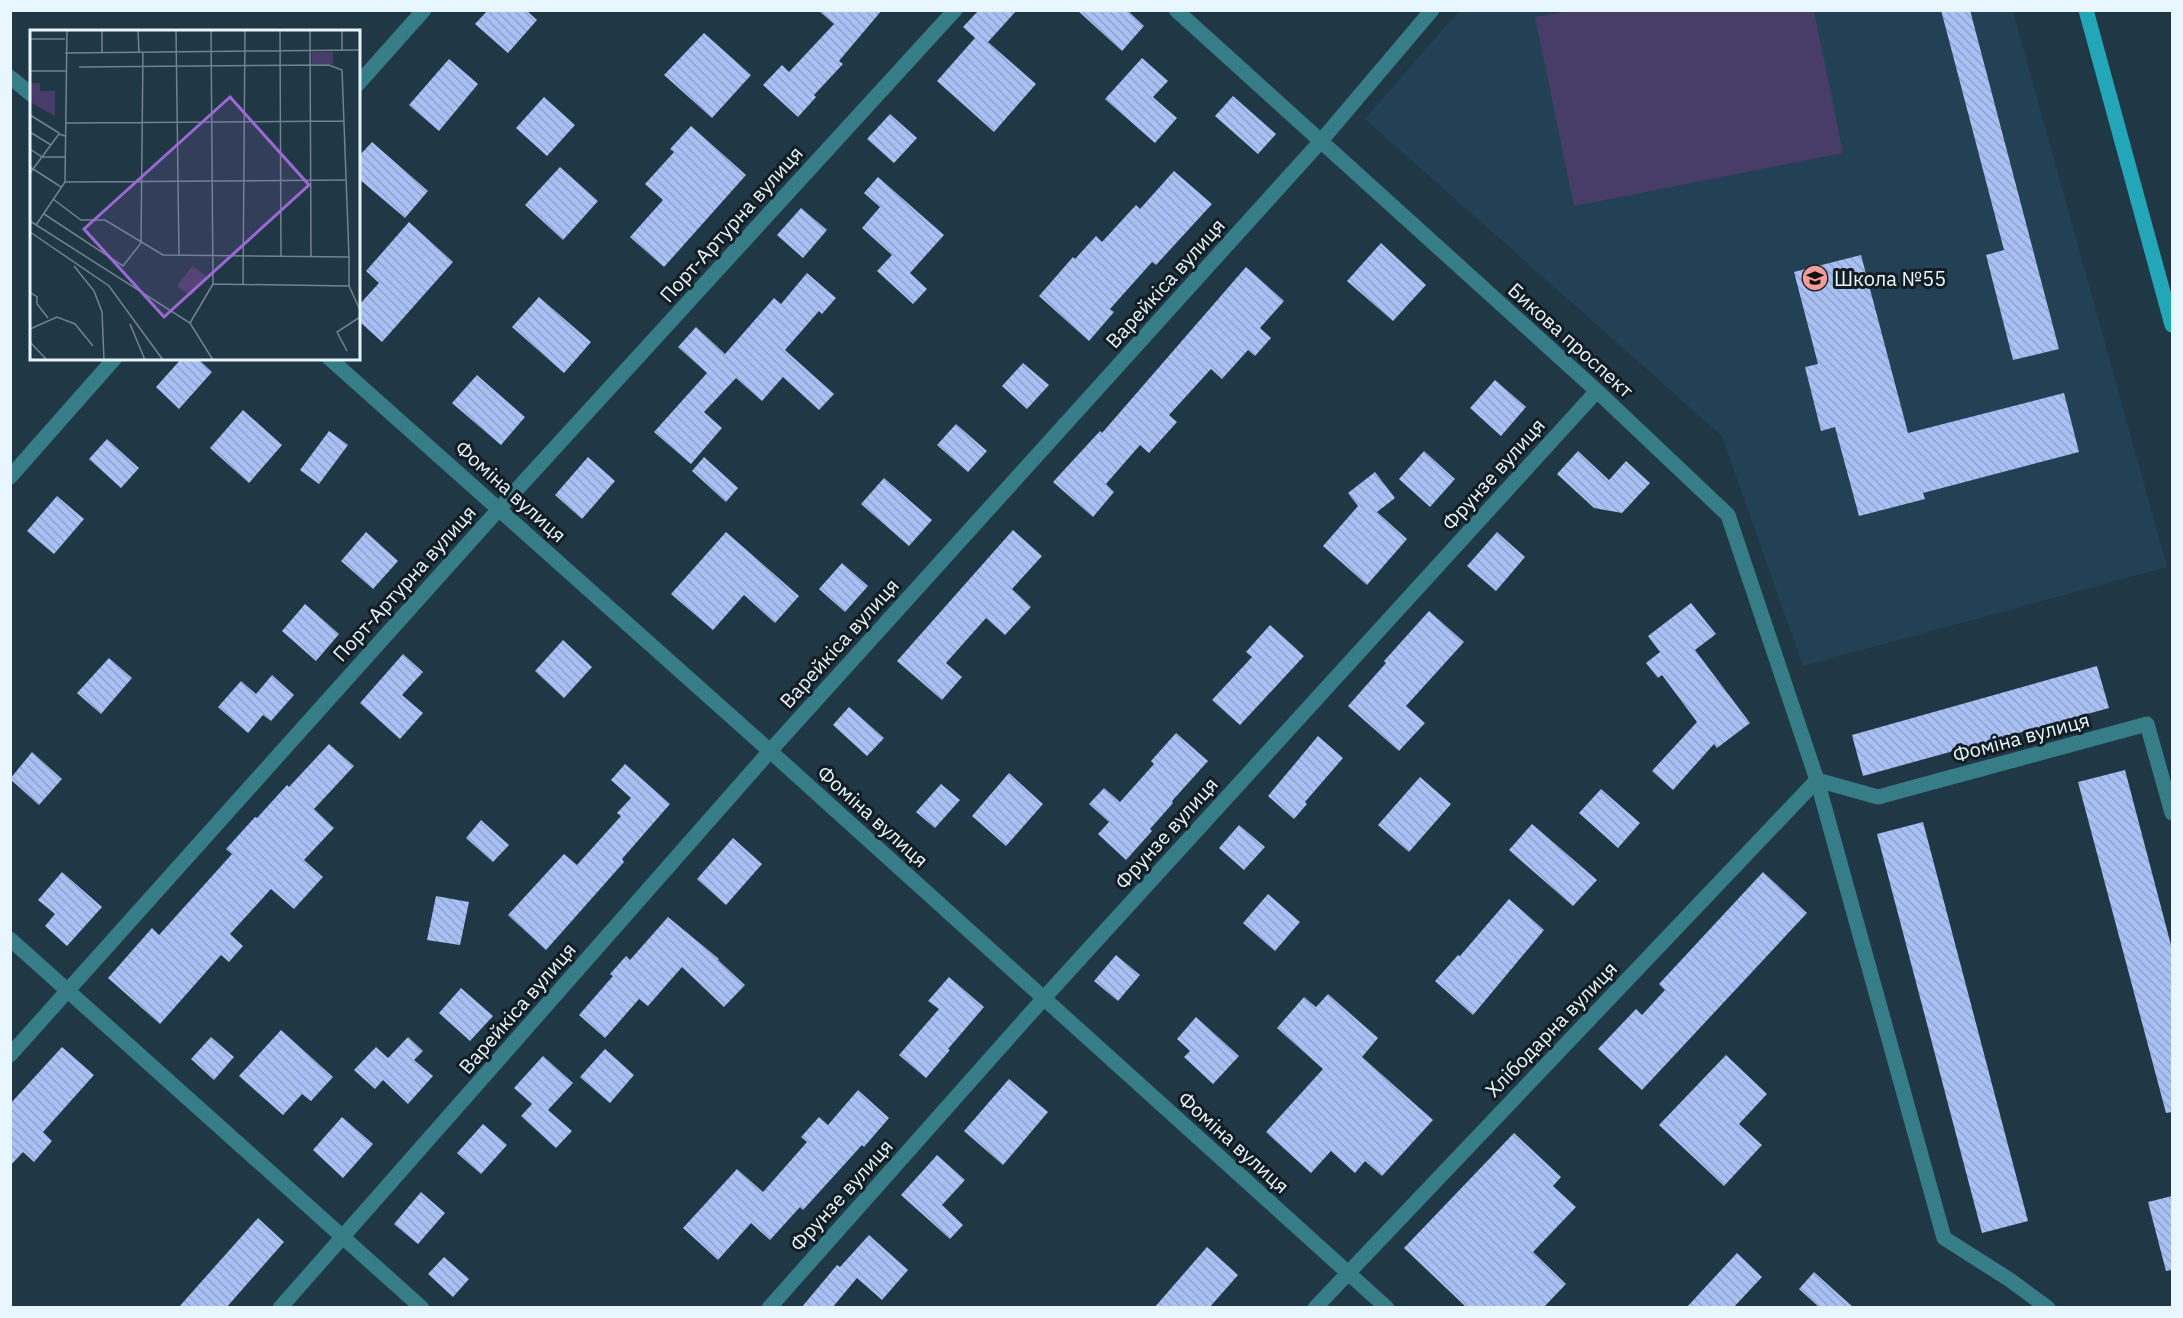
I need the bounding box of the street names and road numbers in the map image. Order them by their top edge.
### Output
street label: Порт-Артурна вулиця [653,140,809,308]
street label: Варейкіса вулиця [1099,212,1231,354]
street label: Бикова проспект [1503,276,1640,404]
street label: Фрунзе вулиця [1435,412,1551,536]
street label: Фоміна вулиця [450,434,572,548]
street label: Порт-Артурна вулиця [326,499,482,667]
street label: Варейкіса вулиця [773,572,905,714]
street label: Фоміна вулиця [1950,706,2092,768]
street label: Фоміна вулиця [812,759,934,873]
street label: Фрунзе вулиця [1108,771,1224,895]
street label: Варейкіса вулиця [452,937,582,1079]
street label: Хлібодарна вулиця [1479,955,1623,1103]
street label: Фоміна вулиця [1173,1085,1295,1199]
street label: Фрунзе вулиця [783,1133,899,1257]

